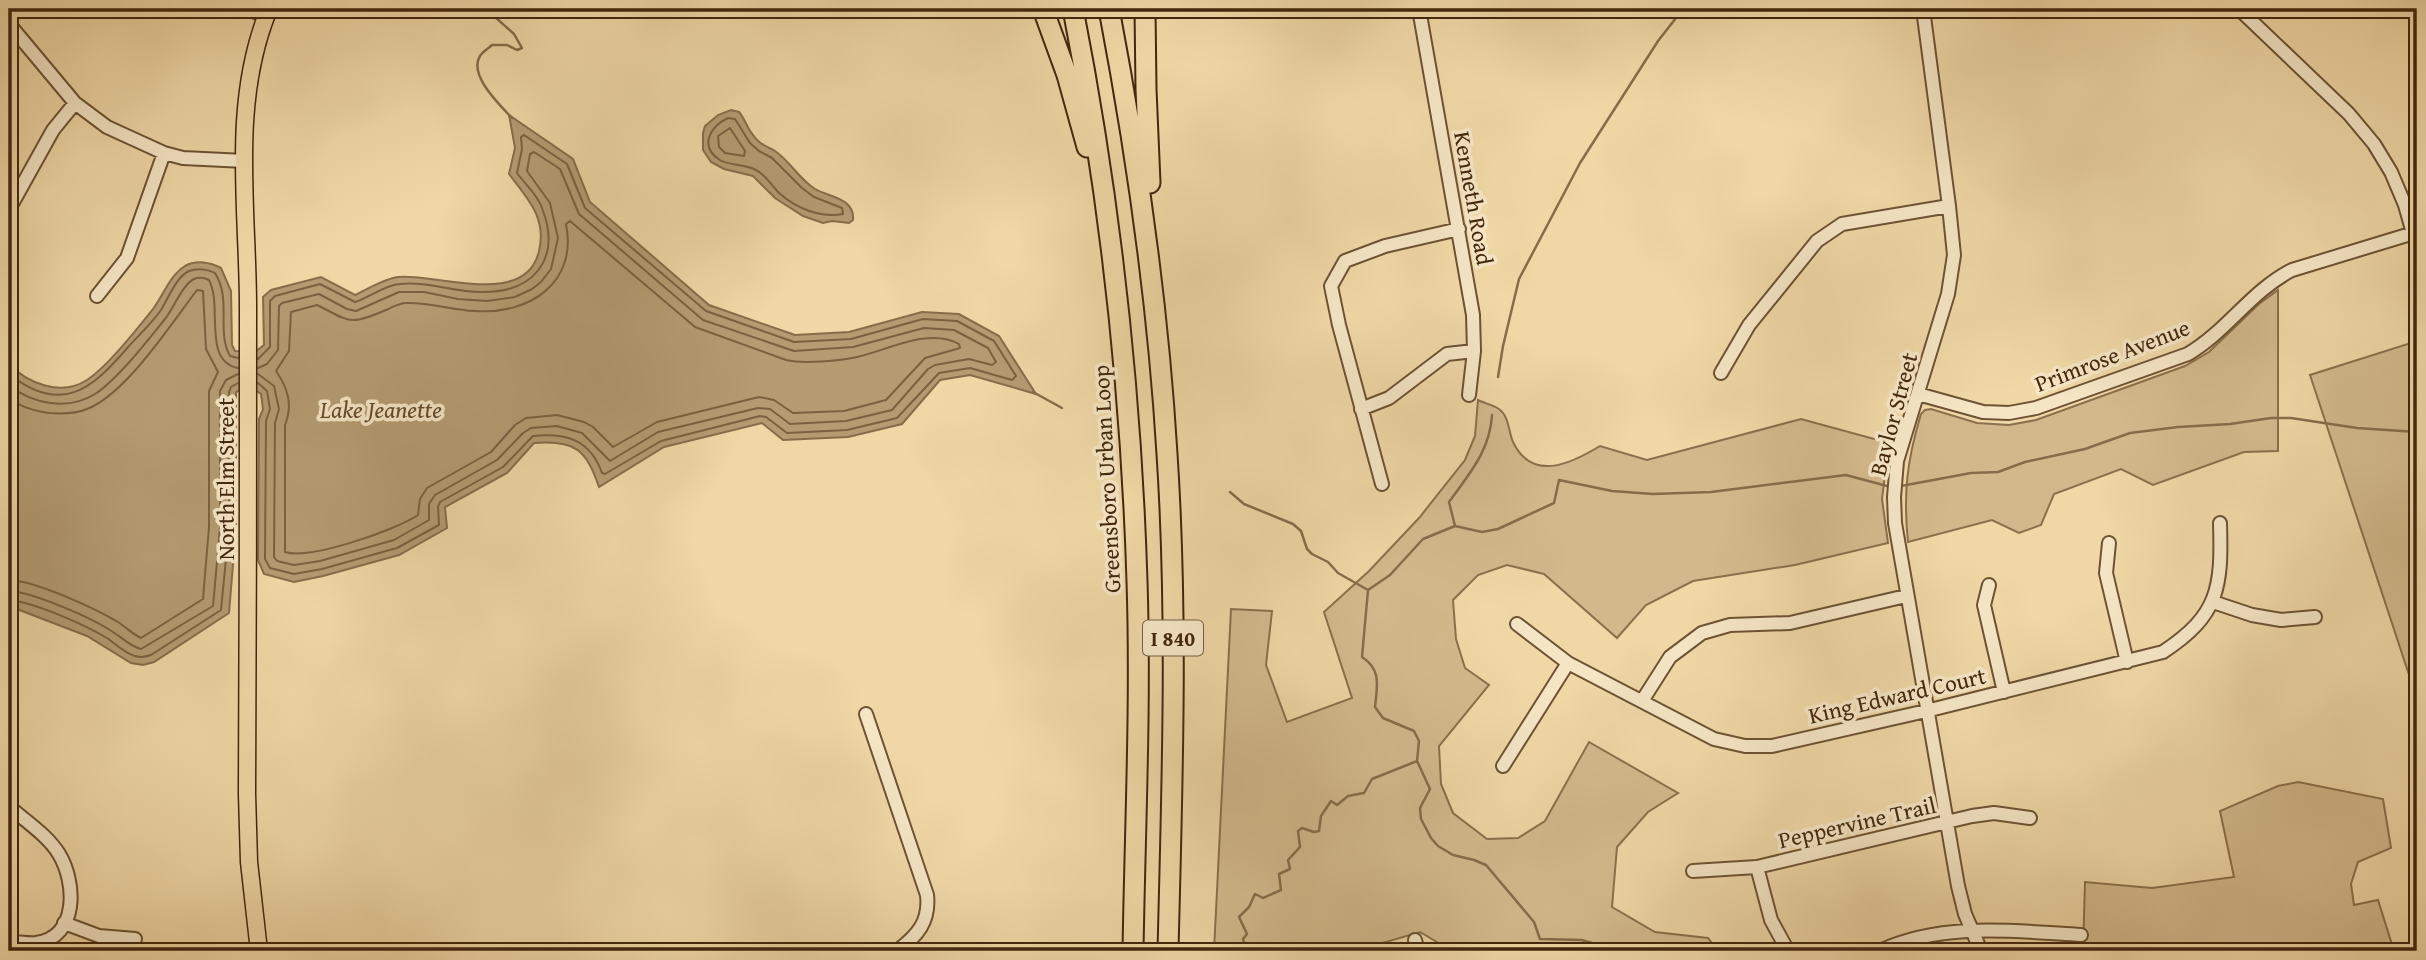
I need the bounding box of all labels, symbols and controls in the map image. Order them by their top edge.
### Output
street label: Kenneth Road [1446,129,1502,268]
street label: Primrose Avenue [2030,310,2194,400]
street label: Baylor Street [1861,349,1925,479]
street label: Greensboro Urban Loop [1084,364,1128,594]
water label: Lake Jeanette [319,392,442,427]
street label: North Elm Street [209,398,242,560]
road number: I 840 [1143,620,1203,656]
street label: King Edward Court [1805,659,1989,731]
street label: Peppervine Trail [1775,788,1939,856]

